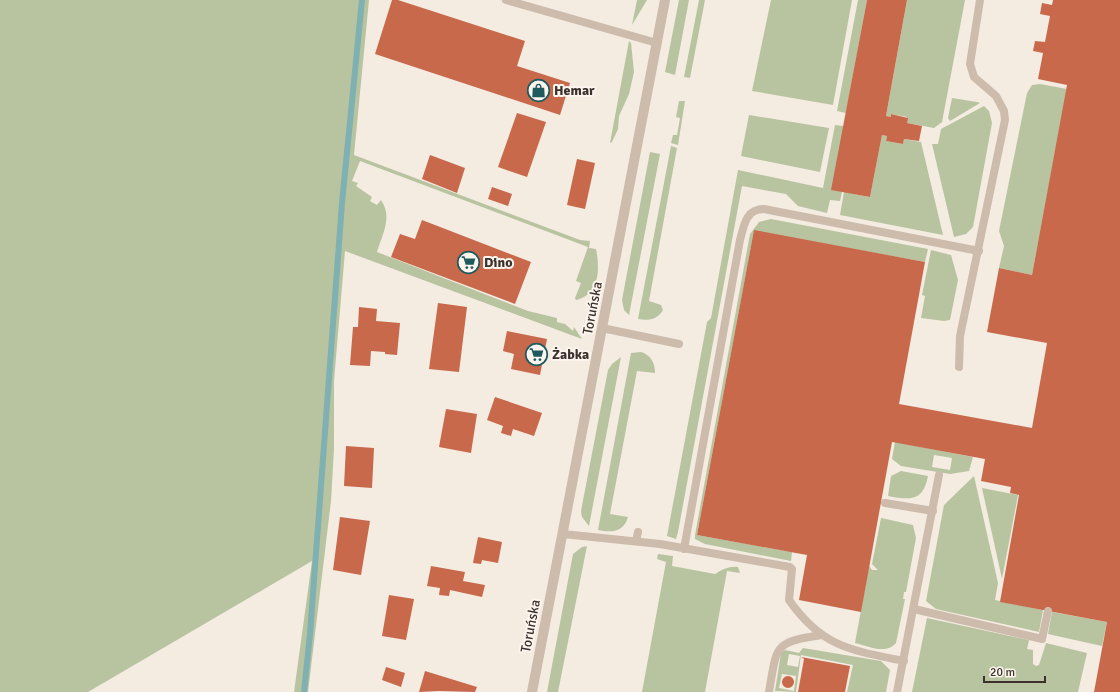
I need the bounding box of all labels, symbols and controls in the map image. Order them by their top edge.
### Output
shop icon: Hemar [526,77,552,103]
place label: Hemar [554,82,595,99]
supermarket icon: Dino [455,249,481,275]
place label: Dino [484,254,512,271]
street label: Toruńska [579,280,606,336]
supermarket icon: Żabka [524,341,550,367]
place label: Żabka [552,346,589,363]
street label: Toruńska [517,598,544,654]
scale bar [984,658,1045,684]
text: 20 m [990,665,1015,680]

